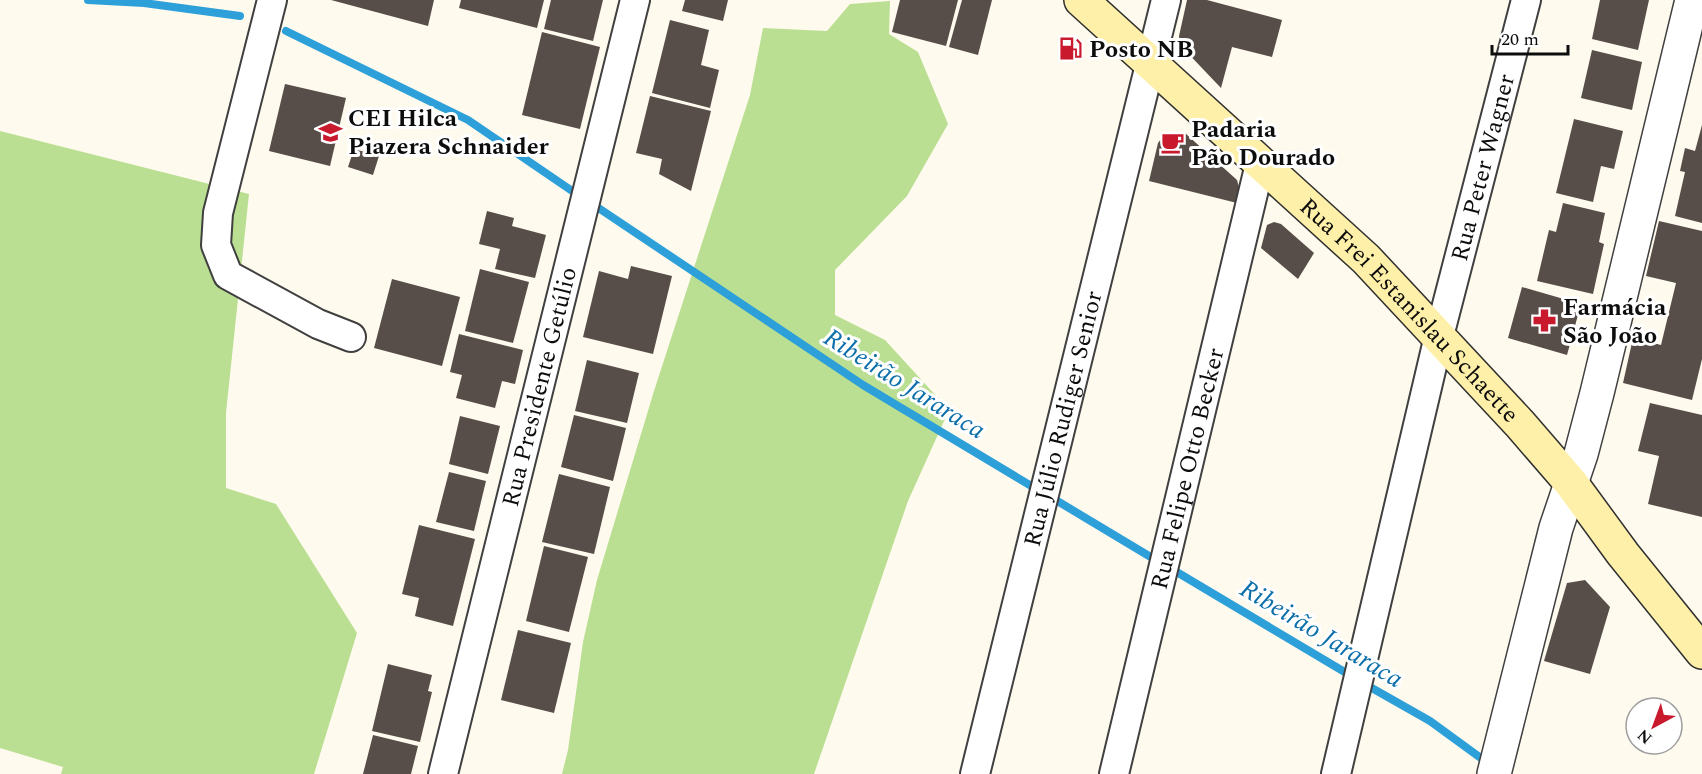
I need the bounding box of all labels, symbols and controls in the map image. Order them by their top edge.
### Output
scale bar [1492,18,1568,56]
text: 20 m [1501,26,1539,53]
place label: Posto NB [1089,32,1193,68]
fuel station icon: Posto NB [1058,36,1084,62]
street label: Rua Peter Wagner [1442,70,1525,265]
place label: CEI Hilca Piazera Schnaider [348,101,550,165]
place label: Padaria Pão Dourado [1191,112,1335,176]
school or university icon: CEI Hilca Piazera Schnaider [317,119,343,145]
cafe icon: Padaria Pão Dourado [1160,130,1186,156]
street label: Rua Frei Estanislau Schaette [1291,190,1527,431]
street label: Rua Presidente Getúlio [493,263,587,511]
street label: Rua Júlio Rudiger Senior [1015,287,1113,551]
place label: Farmácia São João [1563,290,1667,354]
pharmacy icon: Farmácia São João [1532,308,1558,334]
water label: Ribeirão Jararaca [816,318,993,450]
street label: Rua Felipe Otto Becker [1142,344,1234,593]
water label: Ribeirão Jararaca [1232,569,1411,699]
north arrow [1624,696,1684,756]
text: N [1632,723,1658,750]

